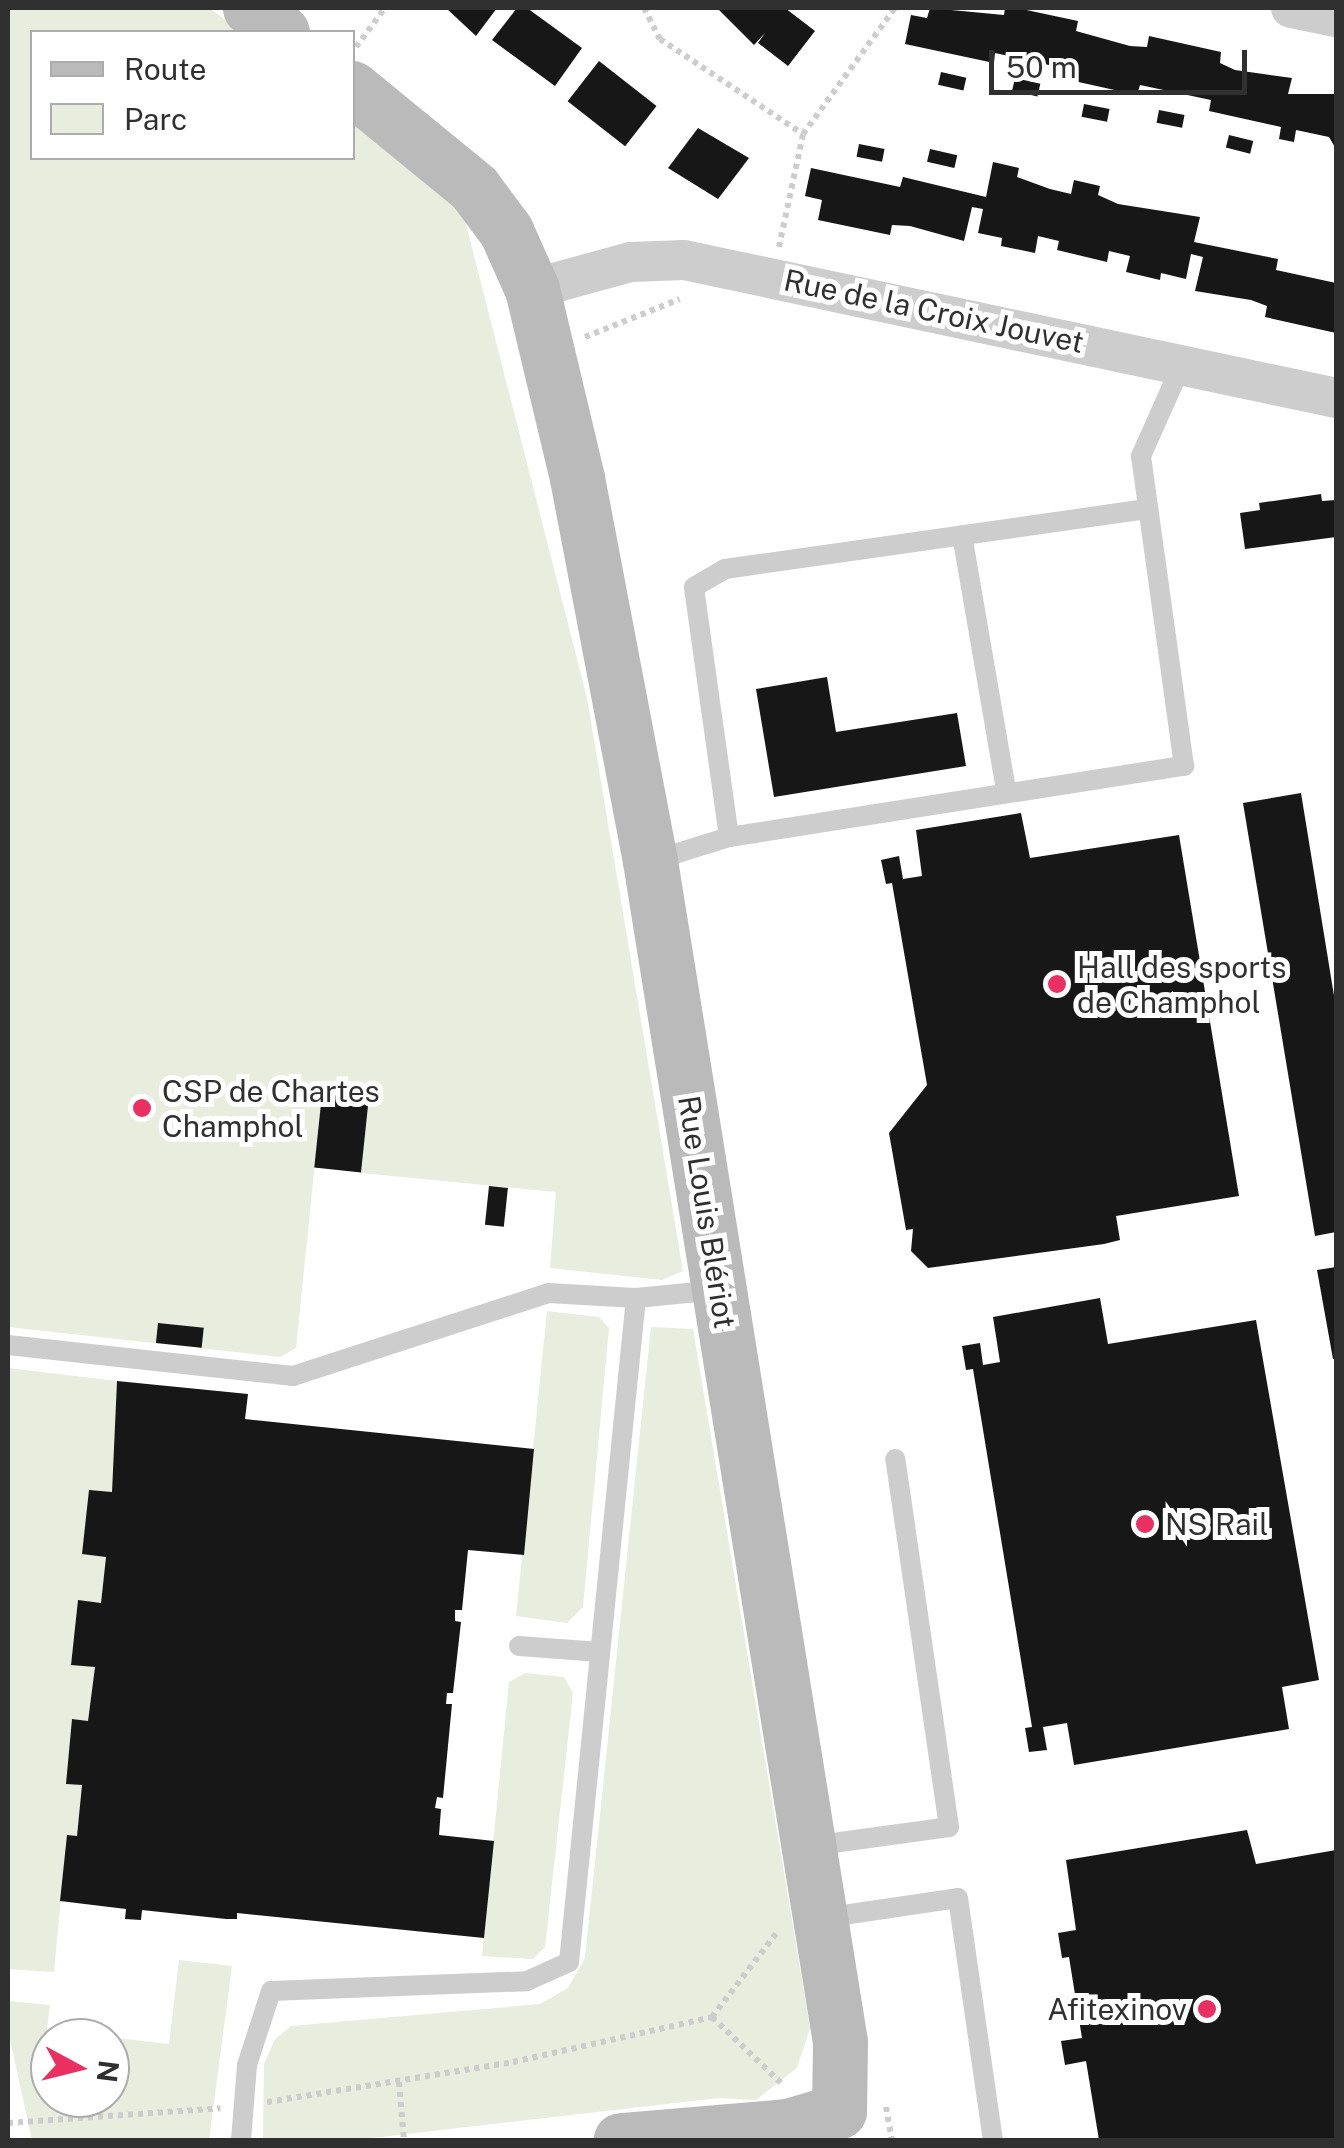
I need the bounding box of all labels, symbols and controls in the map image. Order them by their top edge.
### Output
legend [30,30,355,160]
scale bar [994,30,1252,92]
text: 50 m [1006,49,1077,85]
text: Route [124,51,206,87]
text: Parc [124,101,187,137]
street label: Rue de la Croix Jouvet [780,262,1088,360]
place label: Hall des sports de Champhol [1077,949,1287,1020]
marker: Hall des sports de Champhol [1046,973,1068,995]
place label: CSP de Chartes Champhol [162,1073,380,1144]
street label: Rue Louis Blériot [671,1093,743,1331]
marker: CSP de Chartes Champhol [131,1097,153,1119]
place label: NS Rail [1165,1506,1268,1542]
marker: NS Rail [1134,1513,1156,1535]
place label: Afitexinov [1047,1991,1187,2027]
marker: Afitexinov [1196,1998,1218,2020]
north arrow [30,2018,130,2118]
text: N [91,2059,126,2084]

